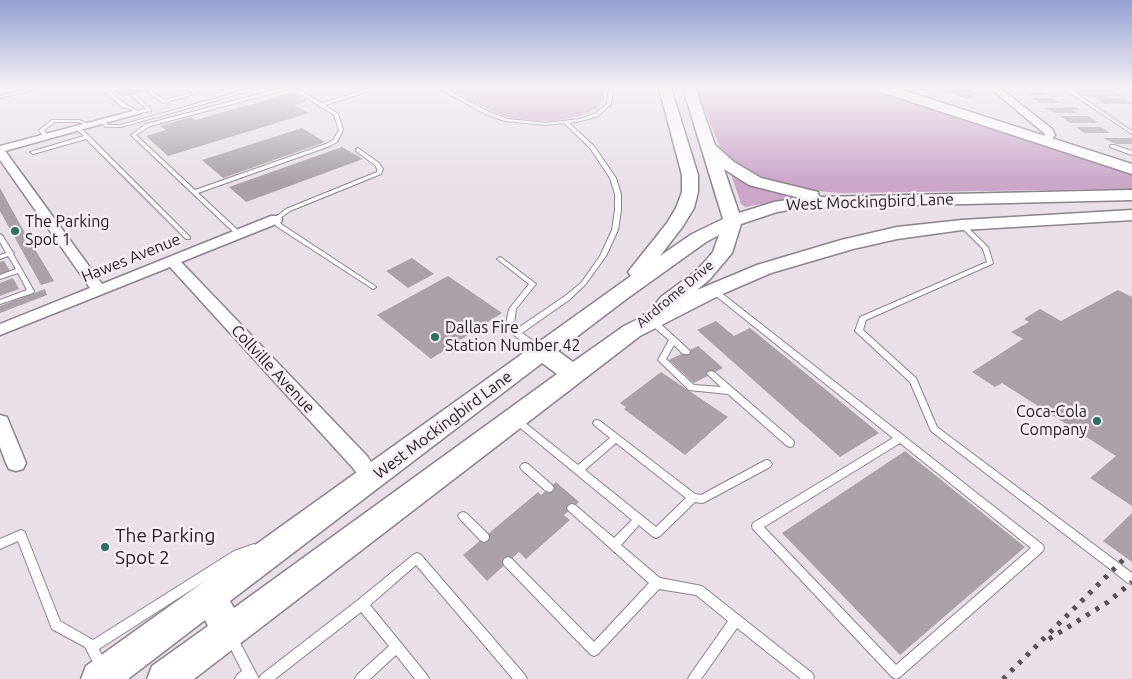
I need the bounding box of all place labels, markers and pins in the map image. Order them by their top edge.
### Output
place label: The Parking Spot 1 [25,212,110,250]
marker: The Parking Spot 1 [9,225,21,237]
place label: Dallas Fire Station Number 42 [445,318,581,356]
marker: Dallas Fire Station Number 42 [429,331,441,343]
place label: Coca-Cola Company [1016,402,1087,440]
marker: Coca-Cola Company [1091,415,1103,427]
place label: The Parking Spot 2 [115,525,215,569]
marker: The Parking Spot 2 [99,541,111,553]

